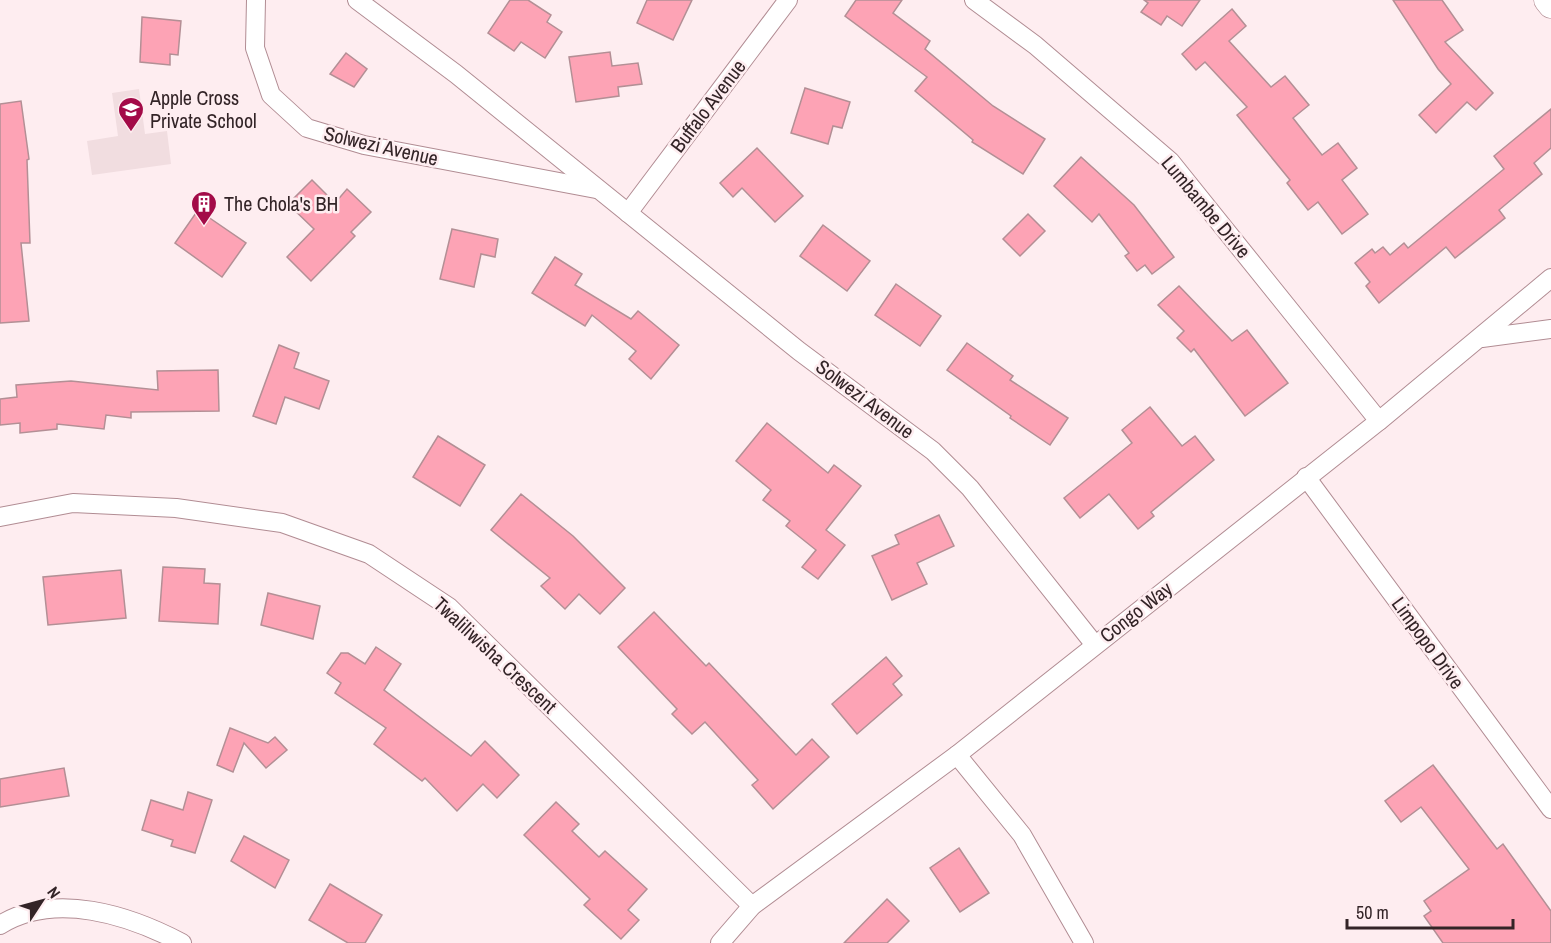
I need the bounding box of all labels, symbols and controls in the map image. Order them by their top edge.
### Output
street label: Buffalo Avenue [664,54,751,158]
place label: Apple Cross Private School [149,84,257,134]
school or university icon: Apple Cross Private School [116,95,146,133]
street label: Solwezi Avenue [321,119,441,172]
street label: Lumbambe Drive [1156,150,1257,264]
building icon: The Chola's BH [189,189,219,227]
place label: The Chola's BH [224,190,338,217]
street label: Solwezi Avenue [811,353,920,444]
street label: Congo Way [1094,574,1178,648]
street label: Twaliliwisha Crescent [428,590,563,719]
street label: Limpopo Drive [1386,591,1471,694]
north arrow [12,871,72,931]
text: N [42,882,66,902]
scale bar [1347,892,1514,930]
text: 50 m [1356,900,1389,925]

